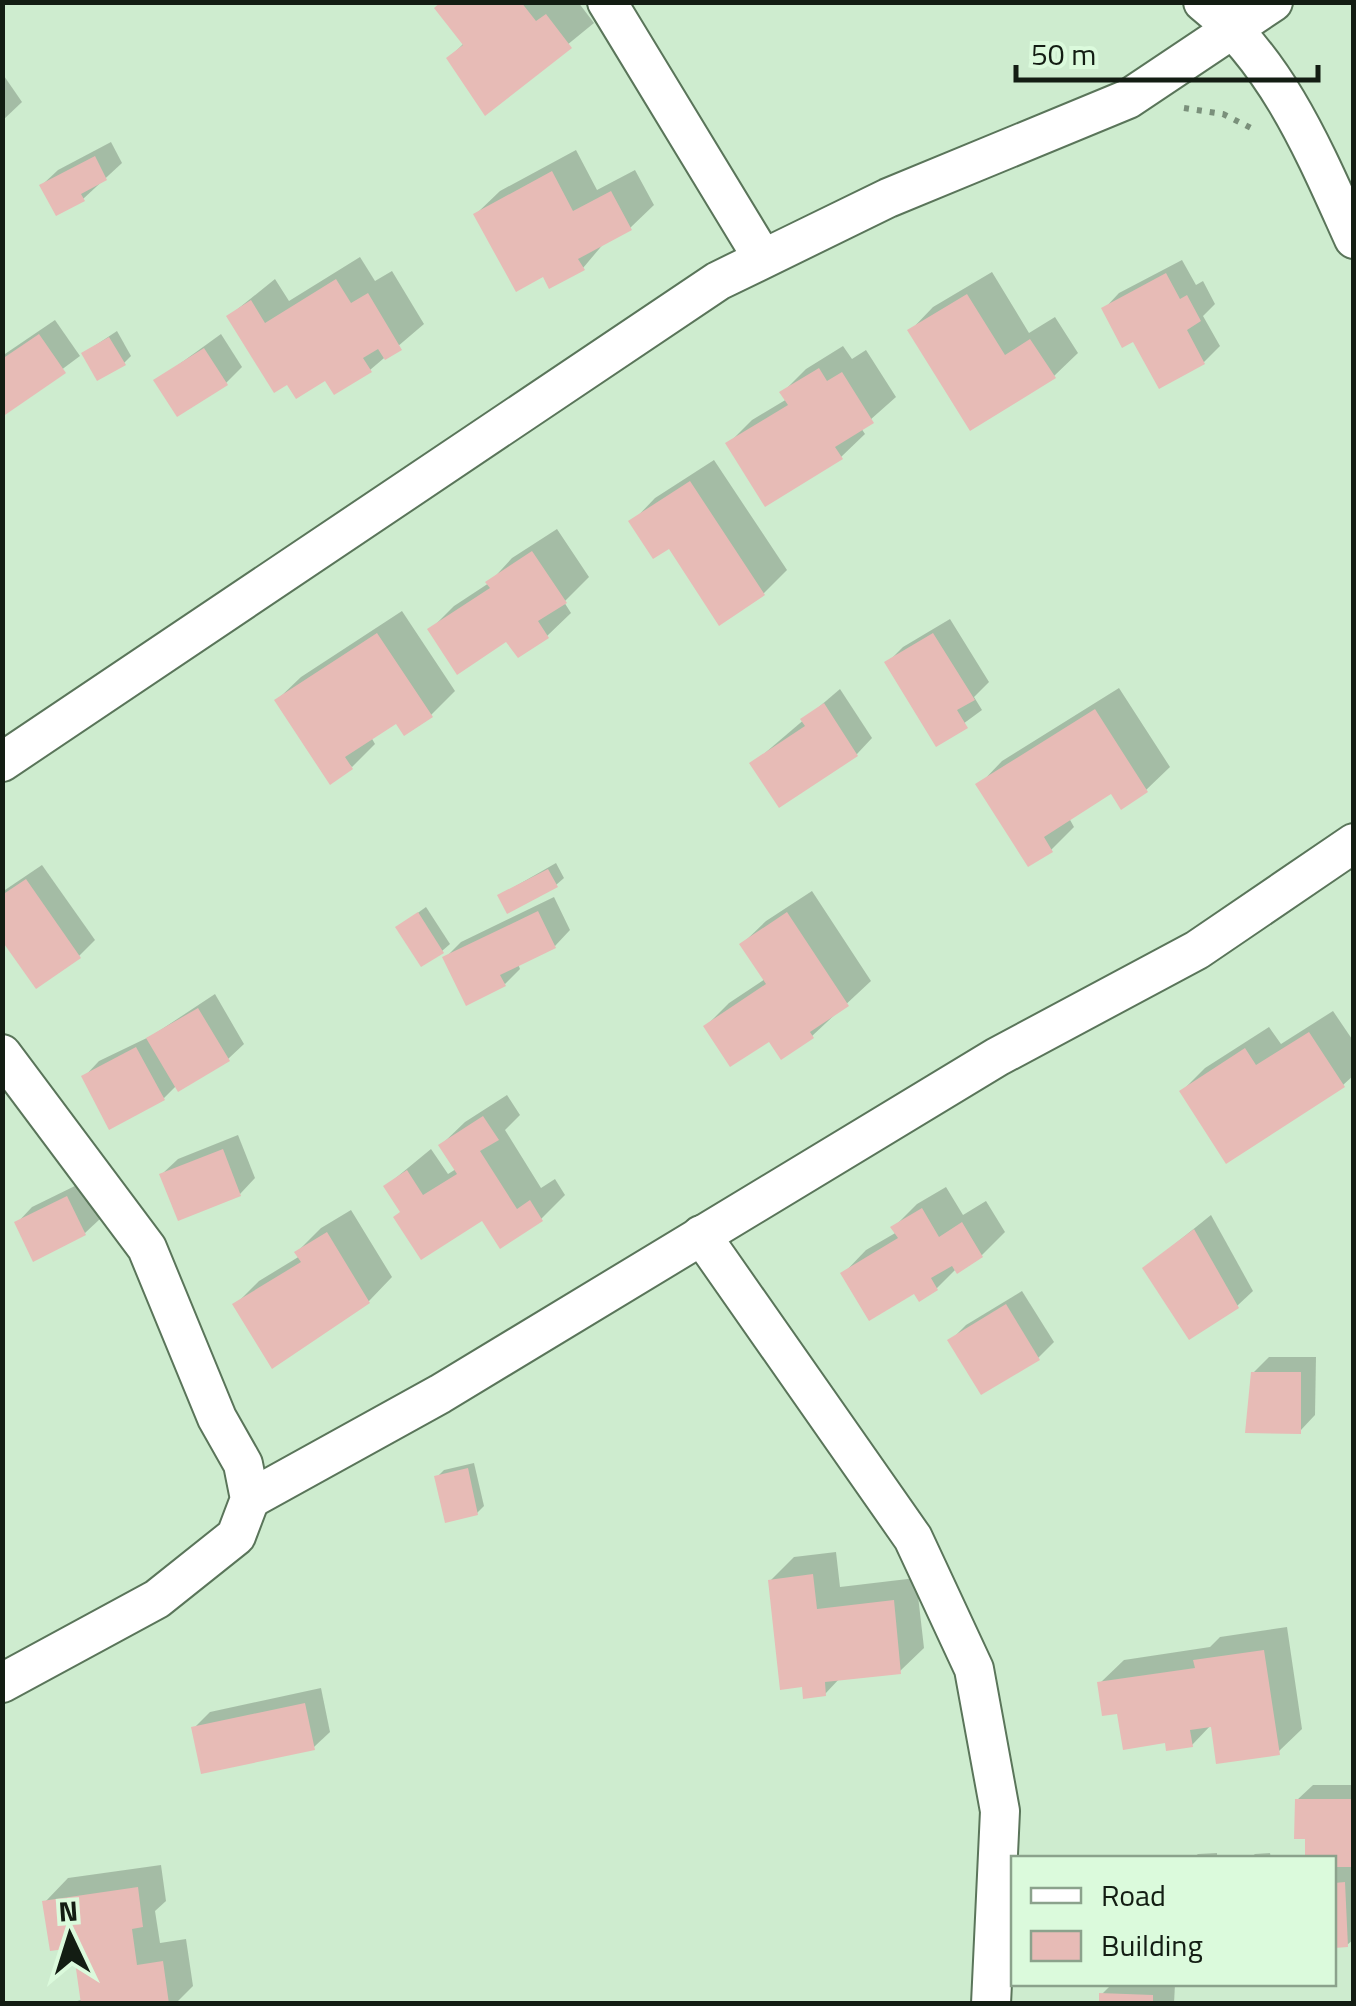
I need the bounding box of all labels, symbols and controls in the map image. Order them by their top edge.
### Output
scale bar [1016,20,1318,82]
text: 50 m [1031,31,1096,77]
legend [1011,1856,1336,1986]
text: Road [1101,1872,1166,1918]
north arrow [20,1886,120,1986]
text: N [57,1888,79,1933]
text: Building [1101,1922,1203,1968]

